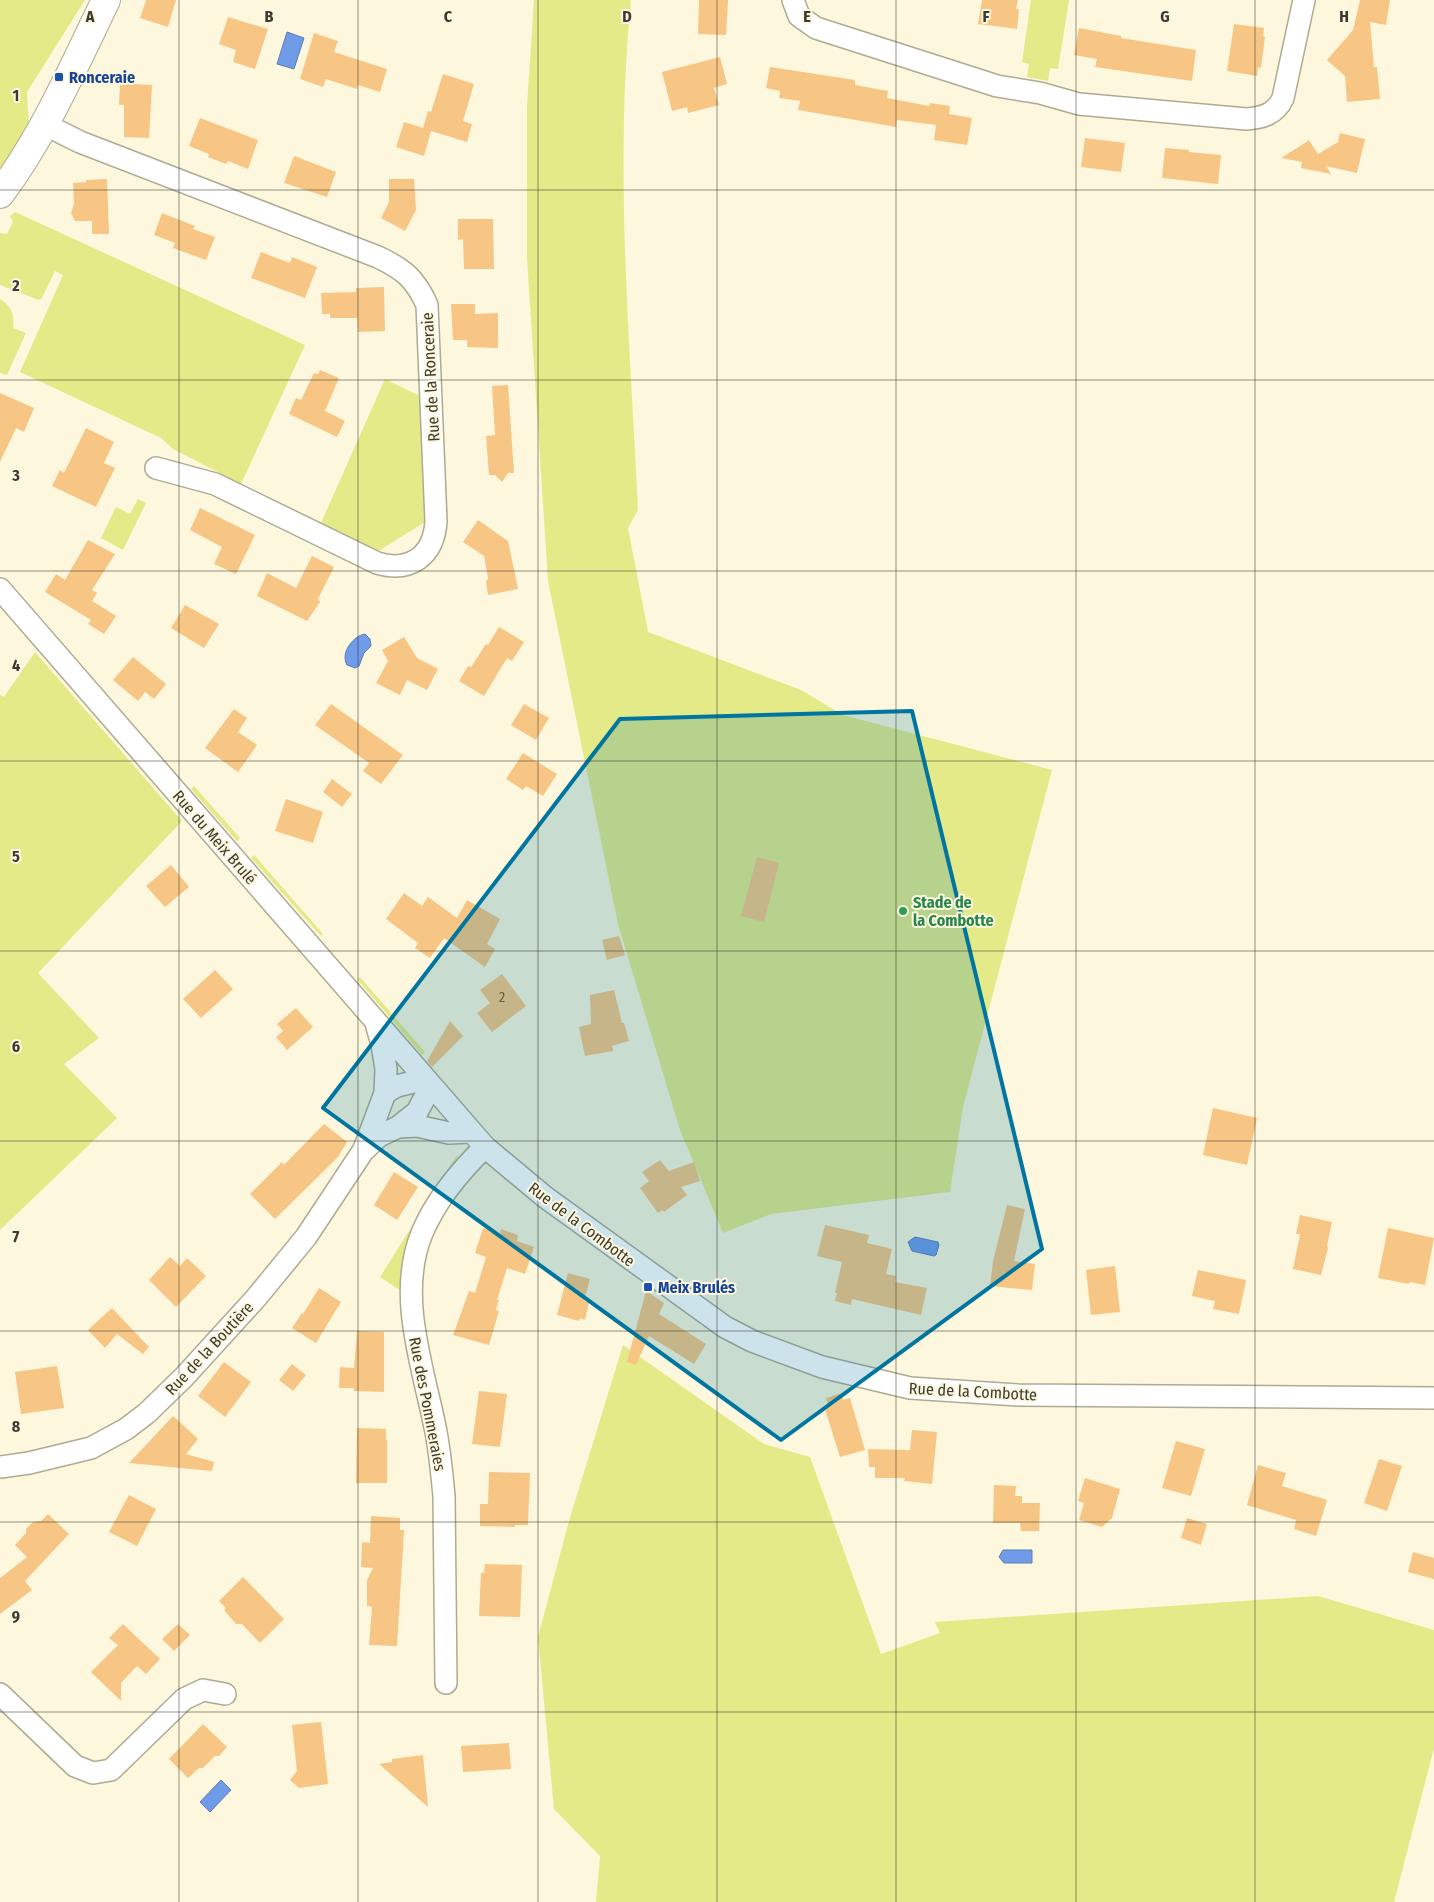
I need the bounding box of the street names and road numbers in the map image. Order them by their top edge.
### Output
street label: Rue de la Ronceraie [418,312,443,442]
street label: Rue du Meix Brulé [169,786,261,888]
street label: Rue de la Combotte [525,1178,639,1271]
street label: Rue de la Boutière [161,1298,257,1399]
street label: Rue des Pommeraies [405,1335,450,1473]
street label: Rue de la Combotte [908,1379,1038,1404]

